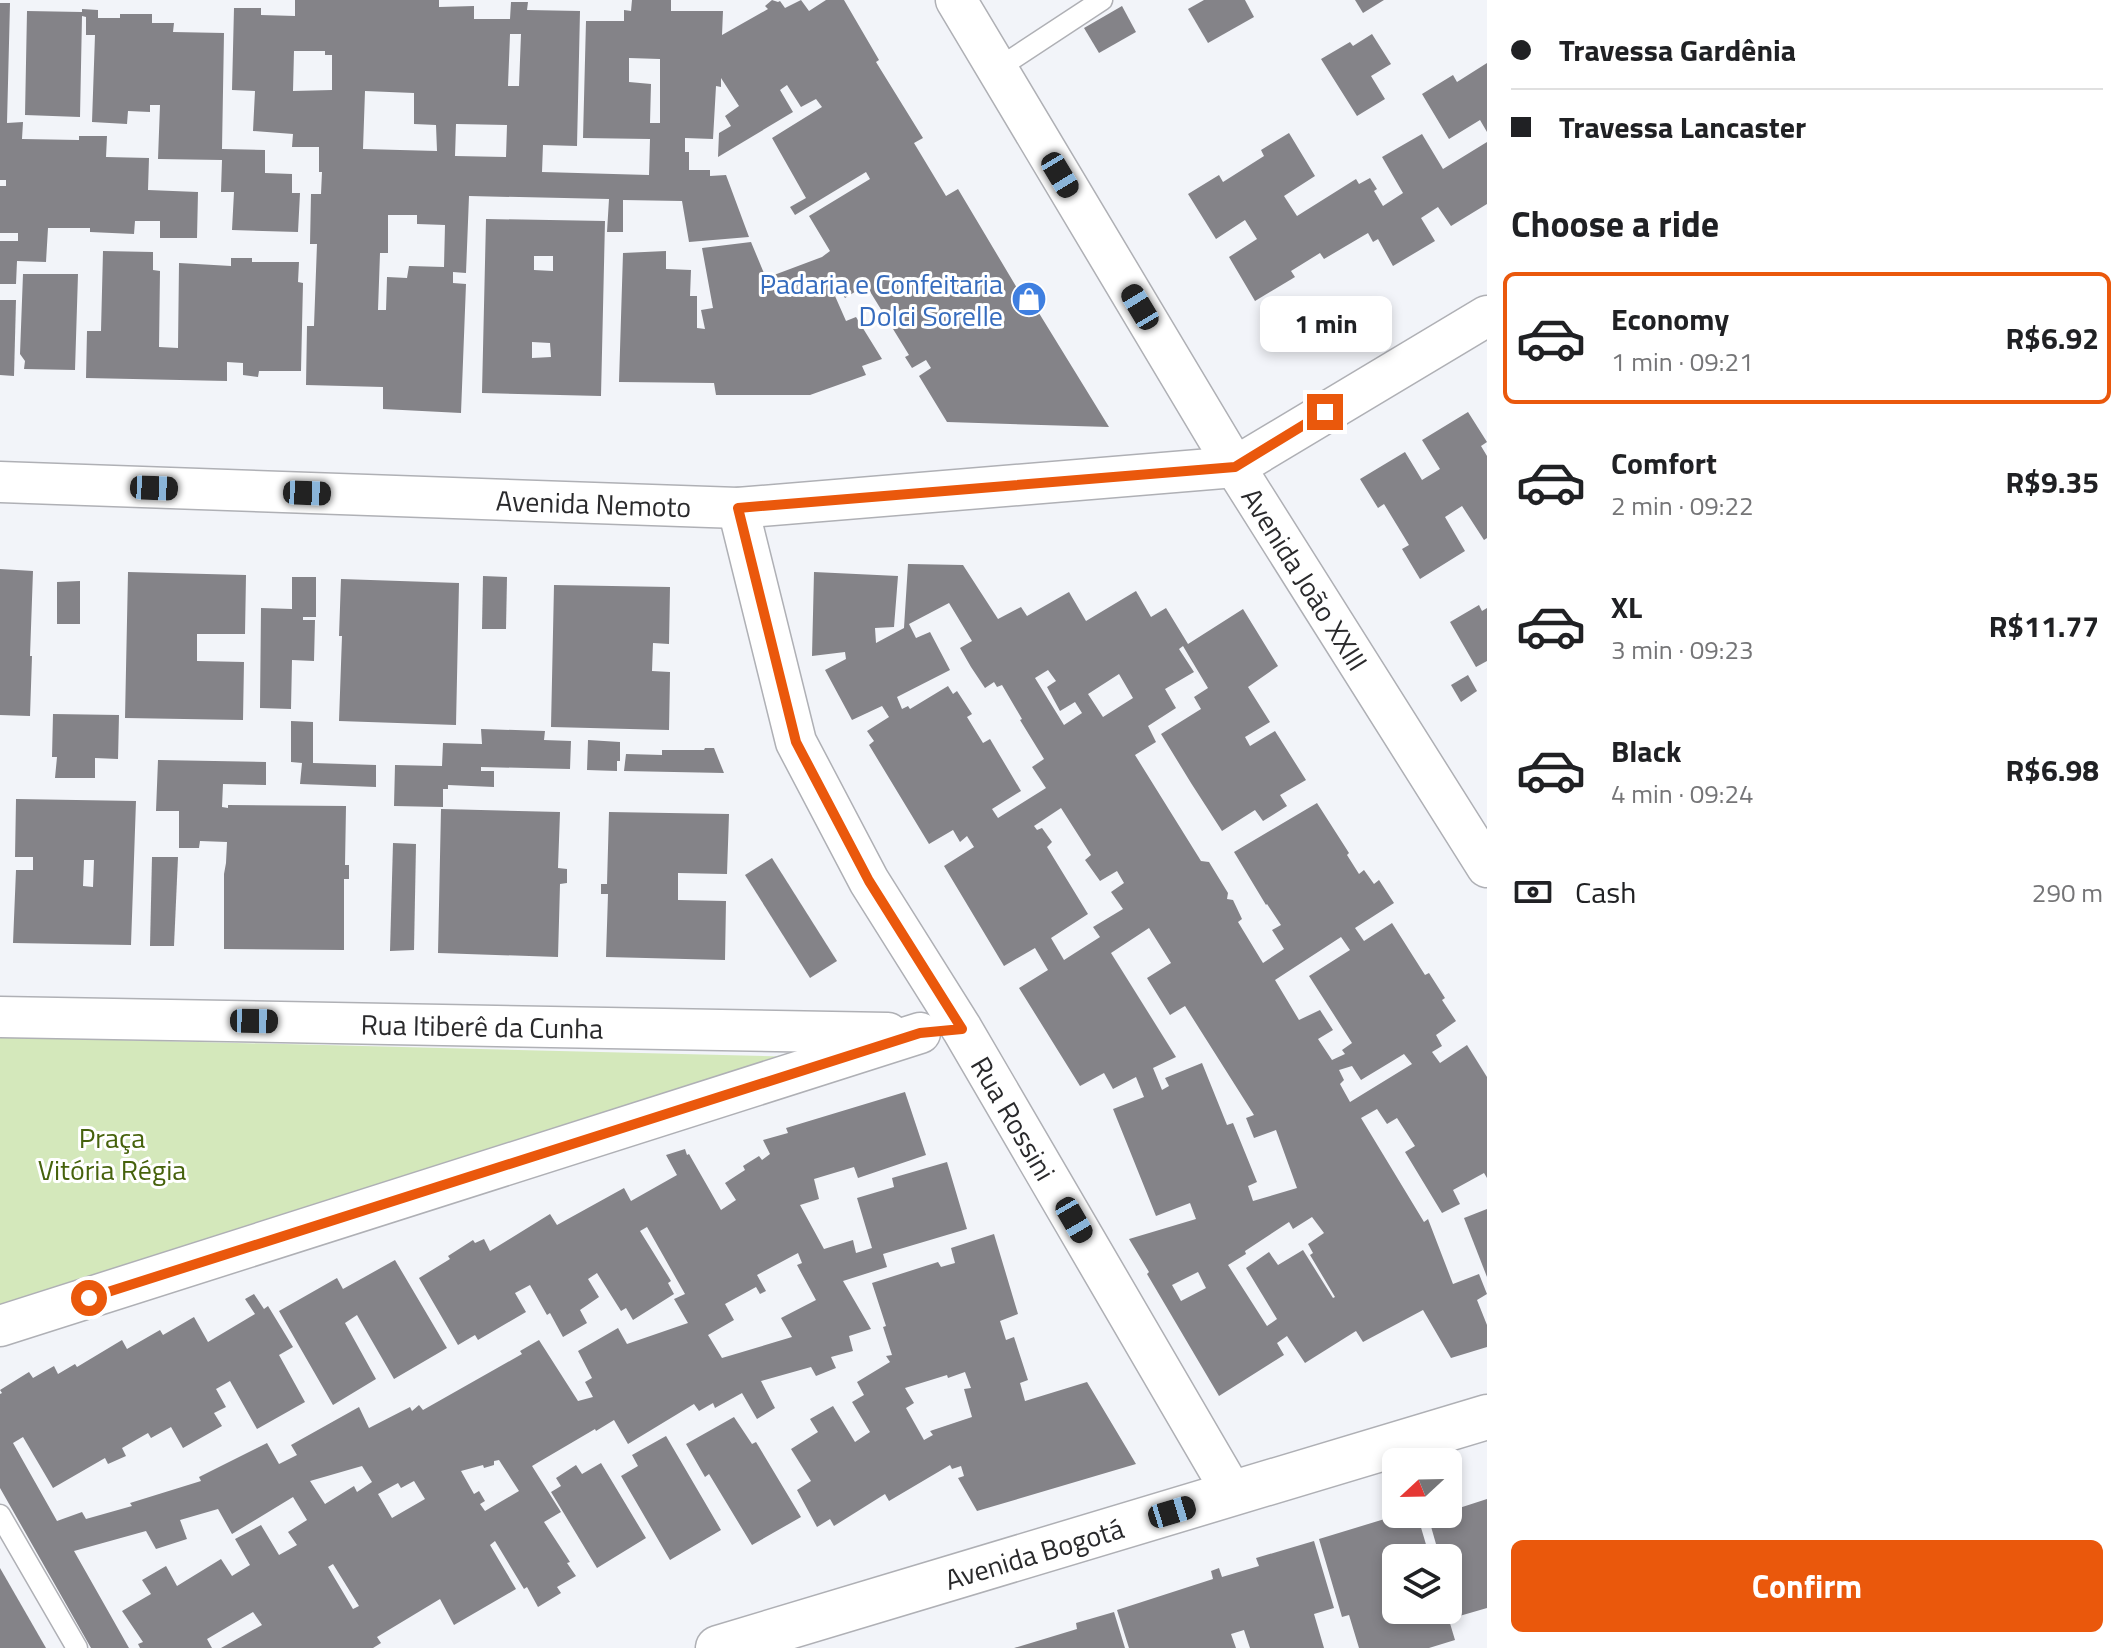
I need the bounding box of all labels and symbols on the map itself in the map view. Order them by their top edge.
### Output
car [1037,148,1083,202]
place label: Padaria e Confeitaria Dolci Sorelle [760,262,1003,337]
shop icon: Padaria e Confeitaria Dolci Sorelle [1010,280,1048,318]
car [1117,280,1163,334]
callout: 1 min [1259,296,1391,352]
route end [1307,394,1343,430]
car [130,475,178,501]
street label: Avenida Nemoto [495,478,692,528]
street label: Avenida João XXIII [1231,479,1379,679]
car [283,480,331,506]
street label: Rua Itiberê da Cunha [360,1002,604,1049]
car [230,1009,278,1033]
street label: Rua Rossini [961,1048,1067,1188]
park label: Praça Vitória Régia [38,1116,186,1191]
car [1052,1193,1096,1247]
route start [71,1280,107,1316]
north arrow [1382,1448,1462,1528]
car [1146,1494,1198,1530]
street label: Avenida Bogotá [939,1506,1129,1600]

